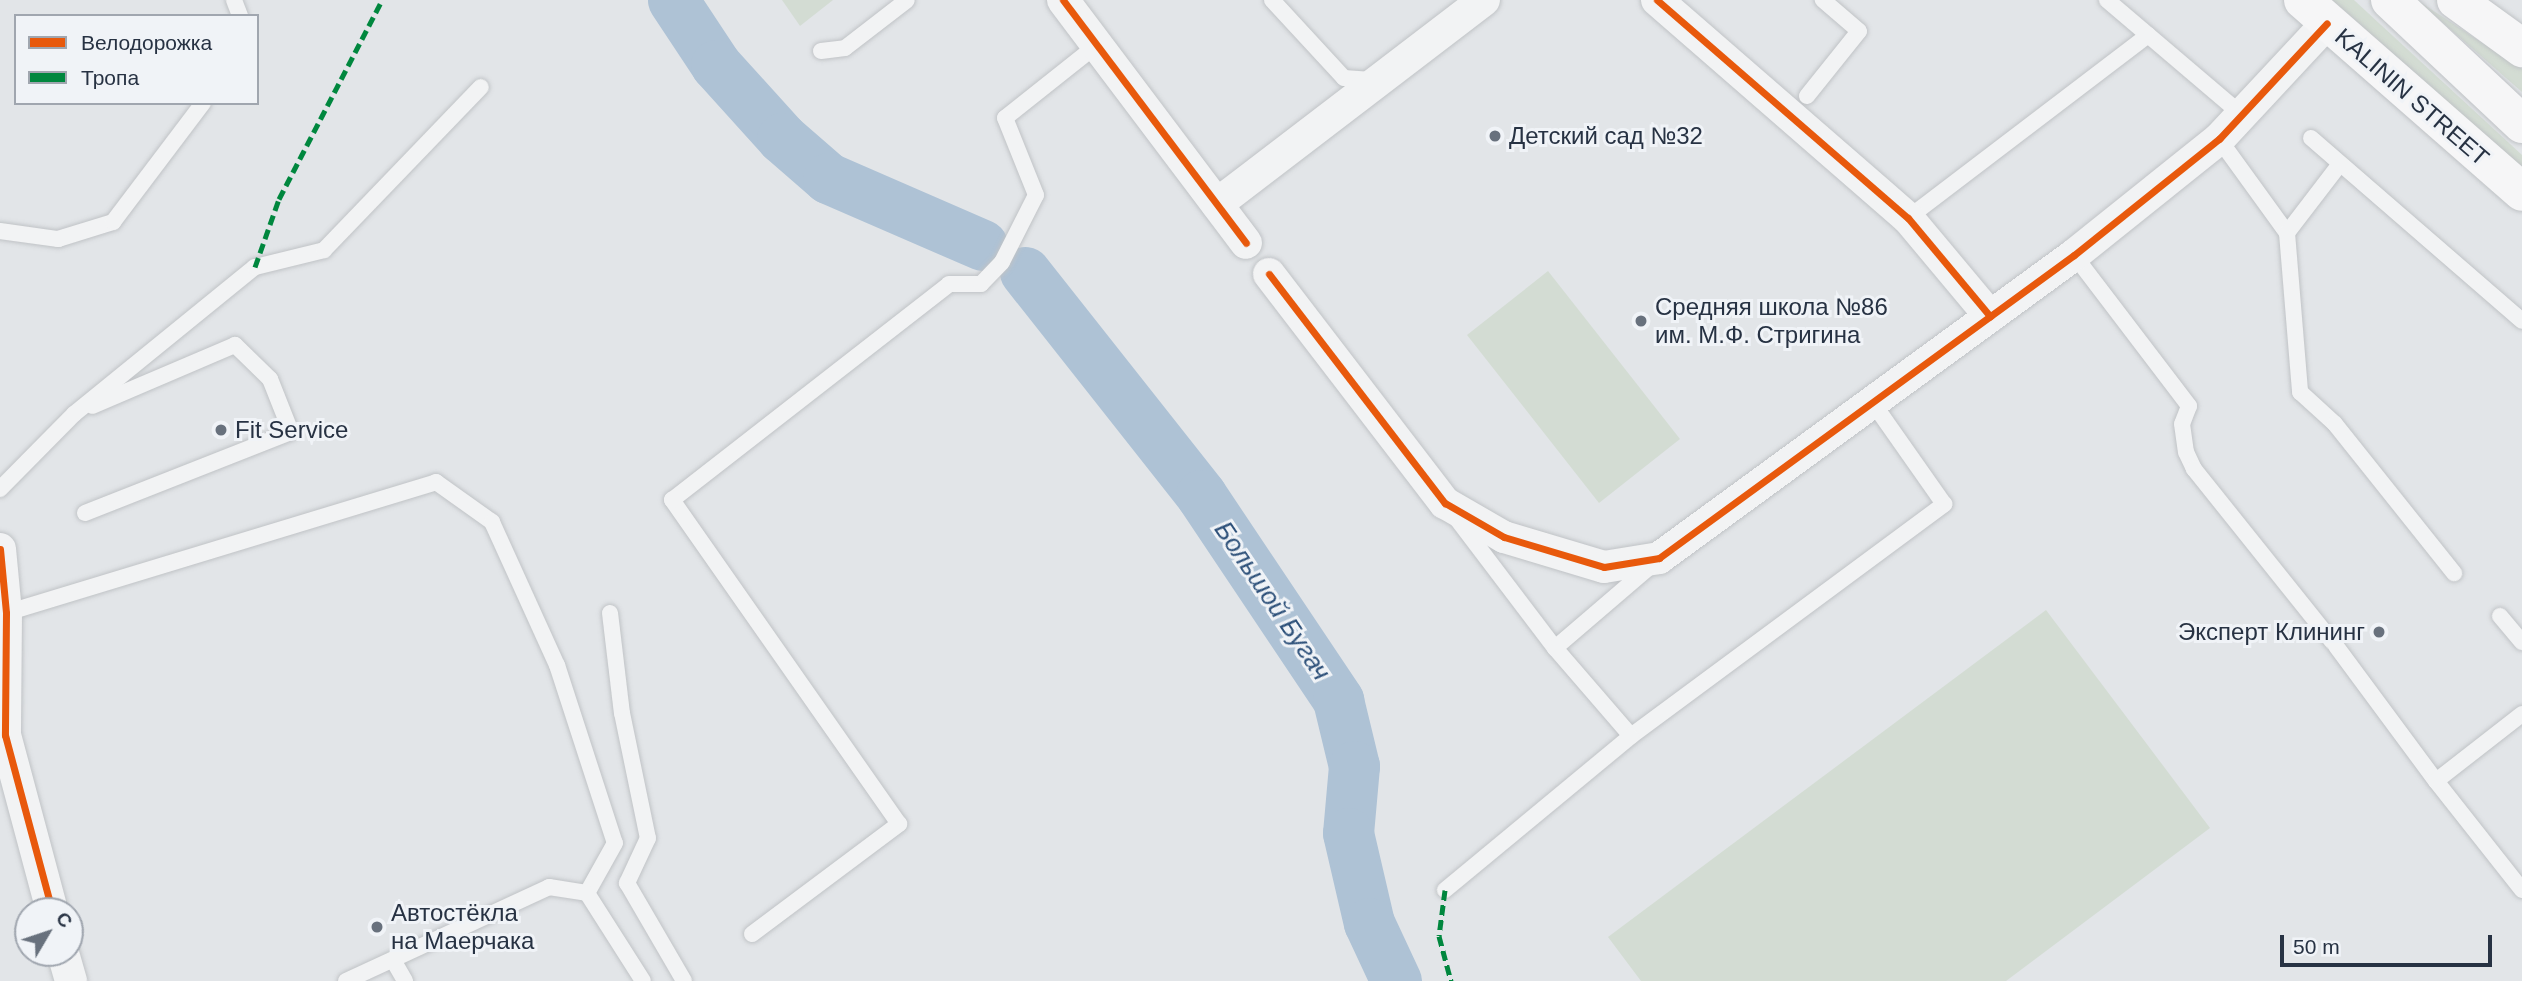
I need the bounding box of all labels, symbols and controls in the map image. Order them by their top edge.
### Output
legend [14,14,259,105]
street label: KALININ STREET [2329,22,2495,172]
text: Велодорожка [81,31,212,54]
text: Тропа [81,66,139,89]
place label: Детский сад №32 [1509,122,1703,150]
marker: Детский сад №32 [1487,128,1503,144]
place label: Средняя школа №86 им. М.Ф. Стригина [1655,293,1888,349]
marker: Средняя школа №86 им. М.Ф. Стригина [1633,313,1649,329]
place label: Fit Service [235,416,348,444]
marker: Fit Service [213,422,229,438]
water label: Большой Бугач [1207,516,1337,686]
place label: Эксперт Клининг [2178,618,2365,646]
marker: Эксперт Клининг [2371,624,2387,640]
north arrow [14,897,84,967]
place label: Автостёкла на Маерчака [391,899,534,955]
text: С [52,908,77,932]
marker: Автостёкла на Маерчака [369,919,385,935]
scale bar [2284,922,2496,966]
text: 50 m [2293,935,2340,958]

